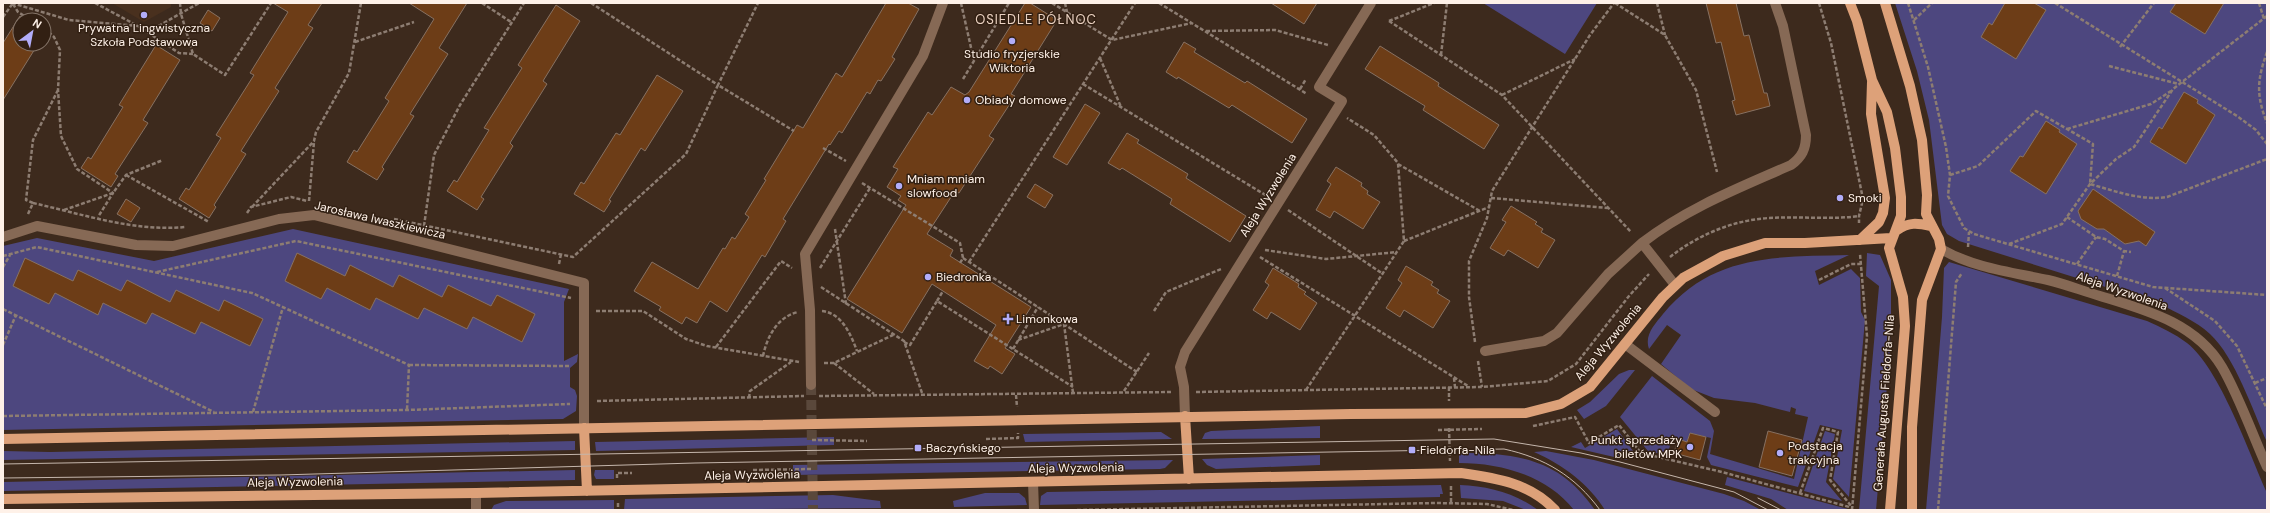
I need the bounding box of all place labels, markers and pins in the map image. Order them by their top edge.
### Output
marker: Prywatna Lingwistyczna Szkoła Podstawowa [139,10,149,20]
place label: Prywatna Lingwistyczna Szkoła Podstawowa [78,20,210,50]
marker: Studio fryzjerskie Wiktoria [1007,36,1017,46]
place label: Studio fryzjerskie Wiktoria [964,46,1060,76]
place label: Obiady domowe [975,92,1067,108]
marker: Obiady domowe [962,95,972,105]
place label: Mniam mniam slowfood [907,171,985,201]
marker: Mniam mniam slowfood [894,181,904,191]
place label: Smoki [1848,190,1882,206]
marker: Smoki [1835,193,1845,203]
place label: Biedronka [936,269,991,285]
marker: Biedronka [923,272,933,282]
place label: Limonkowa [1016,311,1078,327]
marker: Limonkowa [1003,314,1013,324]
place label: Punkt sprzedaży biletów MPK [1591,432,1682,462]
place label: Podstacja trakcyjna [1788,438,1843,468]
place label: Baczyńskiego [926,440,1001,456]
place label: Fieldorfa-Nila [1420,442,1495,458]
marker: Punkt sprzedaży biletów MPK [1685,442,1695,452]
marker: Baczyńskiego [913,443,923,453]
marker: Fieldorfa-Nila [1407,445,1417,455]
marker: Podstacja trakcyjna [1775,448,1785,458]

